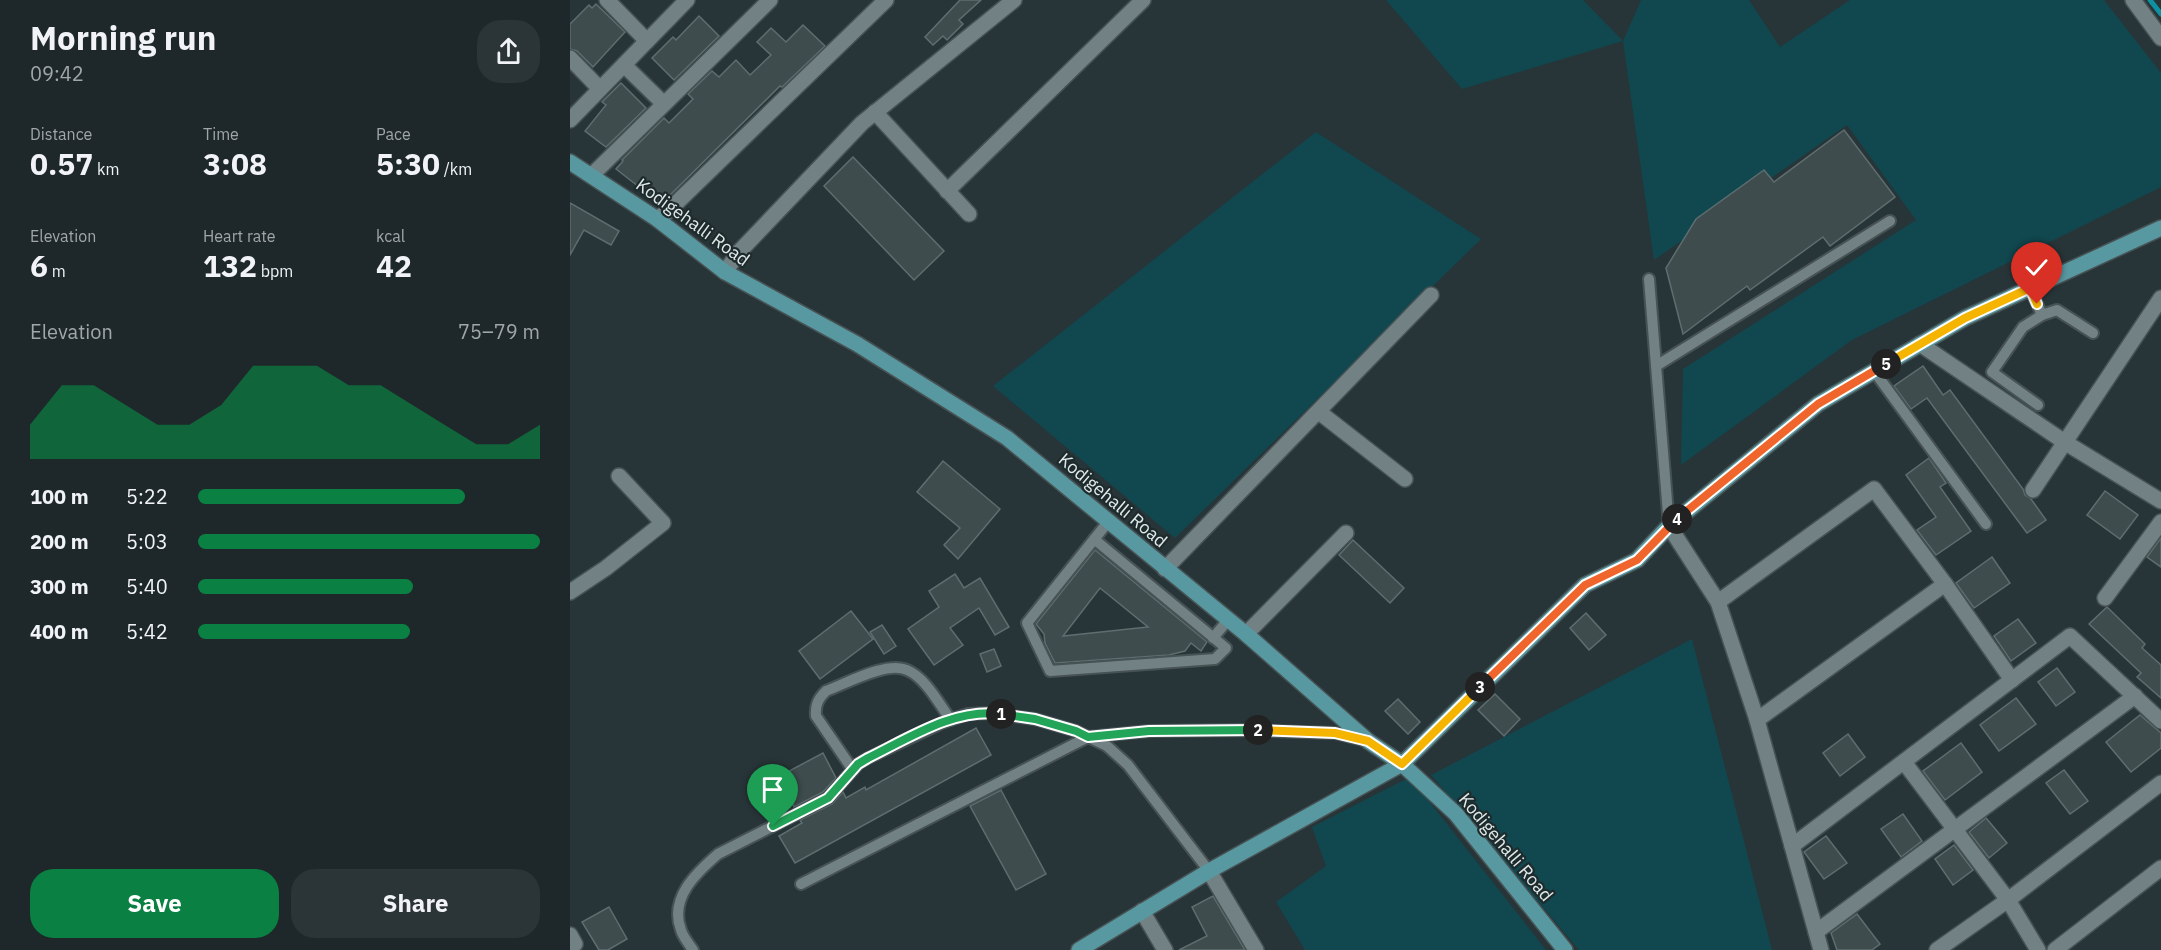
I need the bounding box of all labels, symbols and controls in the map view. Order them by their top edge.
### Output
text: Morning run [30,16,216,59]
button: share [477,20,540,83]
text: 09:42 [30,60,84,87]
text: Distance [30,124,92,144]
text: Time [203,124,239,144]
text: Pace [376,124,411,144]
text: 0.57 [30,144,93,183]
text: 3:08 [203,144,267,183]
text: 5:30 [376,144,440,183]
text: km [93,159,120,179]
text: /km [440,159,472,179]
street label: Kodigehalli Road [632,173,754,271]
text: Elevation [30,226,96,246]
text: Heart rate [203,226,276,246]
text: kcal [376,226,405,246]
pin [2011,242,2062,304]
text: 6 [30,246,48,285]
text: 132 [203,246,257,285]
text: 42 [376,246,412,285]
icon: check [2020,251,2053,284]
text: m [48,261,66,281]
text: bpm [257,261,293,281]
text: Elevation [30,318,113,345]
text: 75–79 m [458,318,540,345]
pin: 5 [1871,349,1901,379]
text: 5 [1881,354,1891,374]
street label: Kodigehalli Road [1054,448,1172,552]
text: 100 m [30,483,89,510]
text: 5:22 [126,483,168,510]
pin: 4 [1662,504,1692,534]
text: 4 [1672,509,1682,529]
text: 200 m [30,528,89,555]
text: 5:03 [126,528,168,555]
text: 300 m [30,573,89,600]
text: 5:40 [126,573,168,600]
text: 400 m [30,618,89,645]
text: 5:42 [126,618,168,645]
pin: 3 [1465,672,1495,702]
text: 3 [1475,677,1485,697]
pin: 1 [986,699,1016,729]
text: 1 [996,704,1006,724]
pin: 2 [1243,715,1273,745]
text: 2 [1253,720,1263,740]
pin [747,764,798,826]
icon: arrive [756,773,789,806]
street label: Kodigehalli Road [1454,788,1558,906]
button: Save [30,869,279,938]
button: Share [291,869,540,938]

